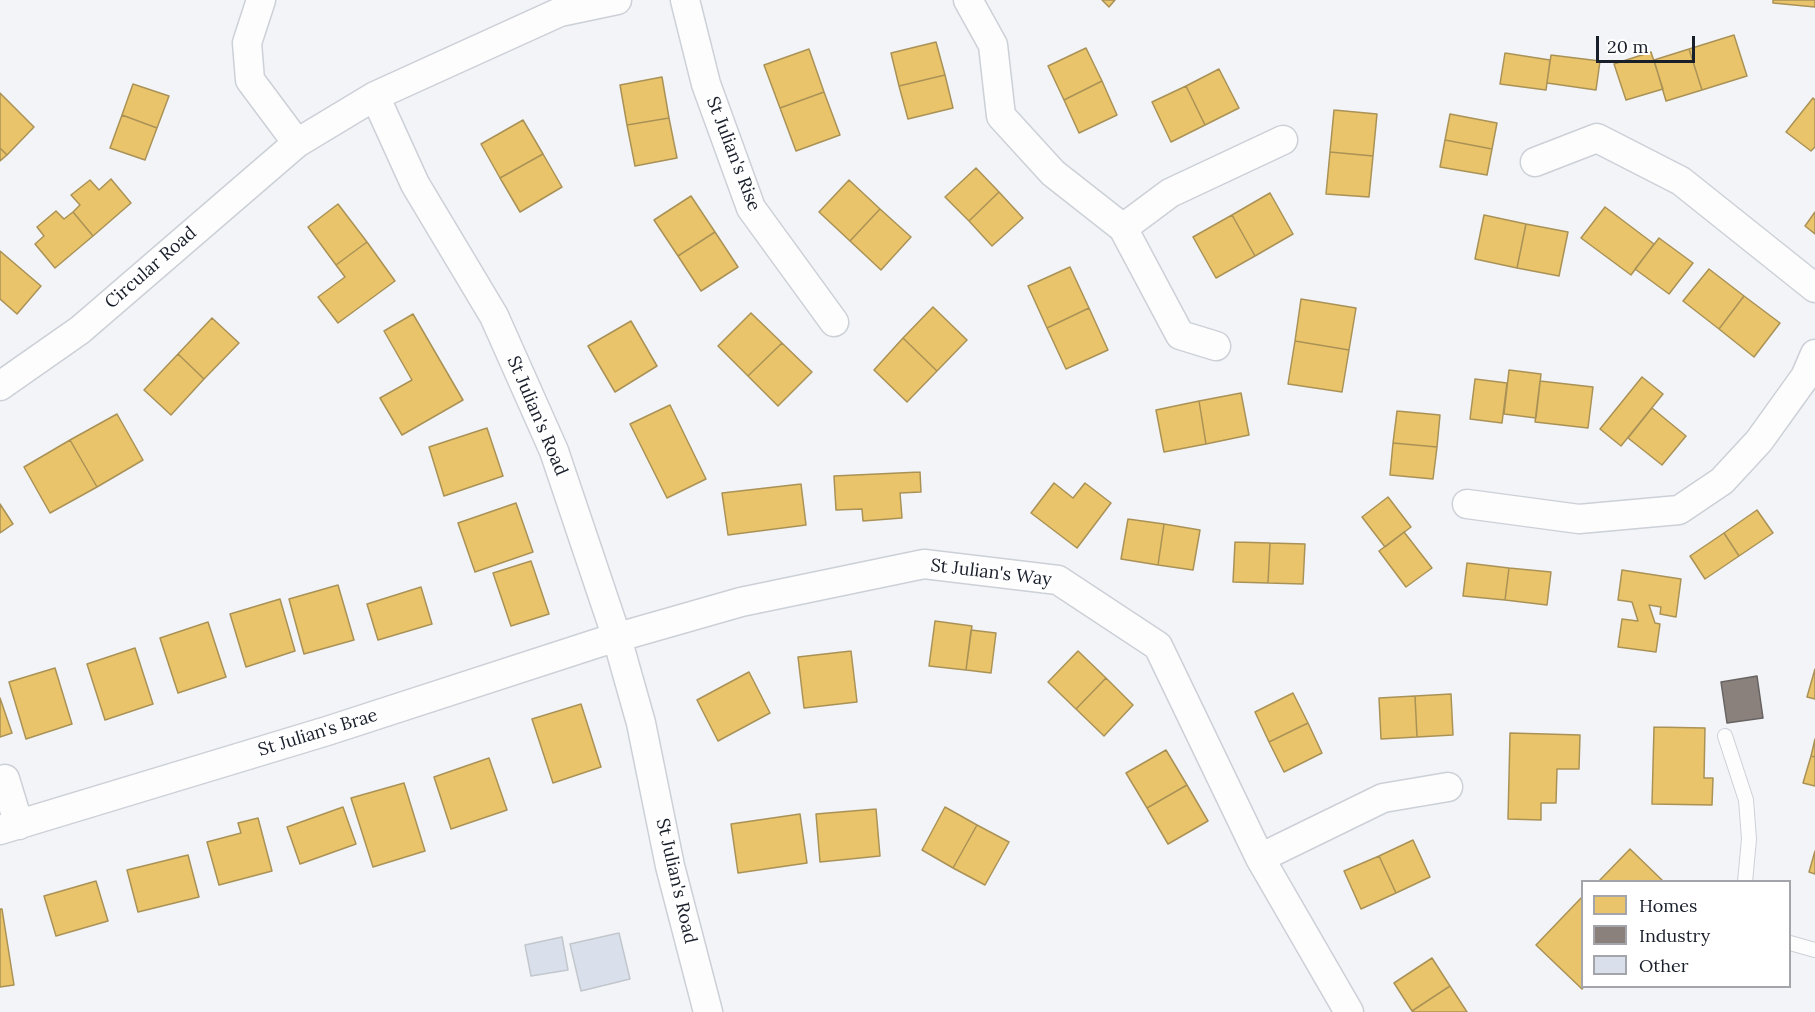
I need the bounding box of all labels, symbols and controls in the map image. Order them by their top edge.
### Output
scale bar [1599,24,1698,62]
text: 20 m [1607,35,1649,58]
street label: St Julian's Rise [701,94,765,214]
street label: Circular Road [101,222,201,314]
street label: St Julian's Road [502,353,572,479]
street label: St Julian's Way [929,555,1053,591]
street label: St Julian's Brae [256,705,380,761]
street label: St Julian's Road [651,816,701,946]
legend [1581,880,1791,988]
text: Homes [1639,894,1697,917]
text: Industry [1639,924,1710,947]
text: Other [1639,954,1689,977]

